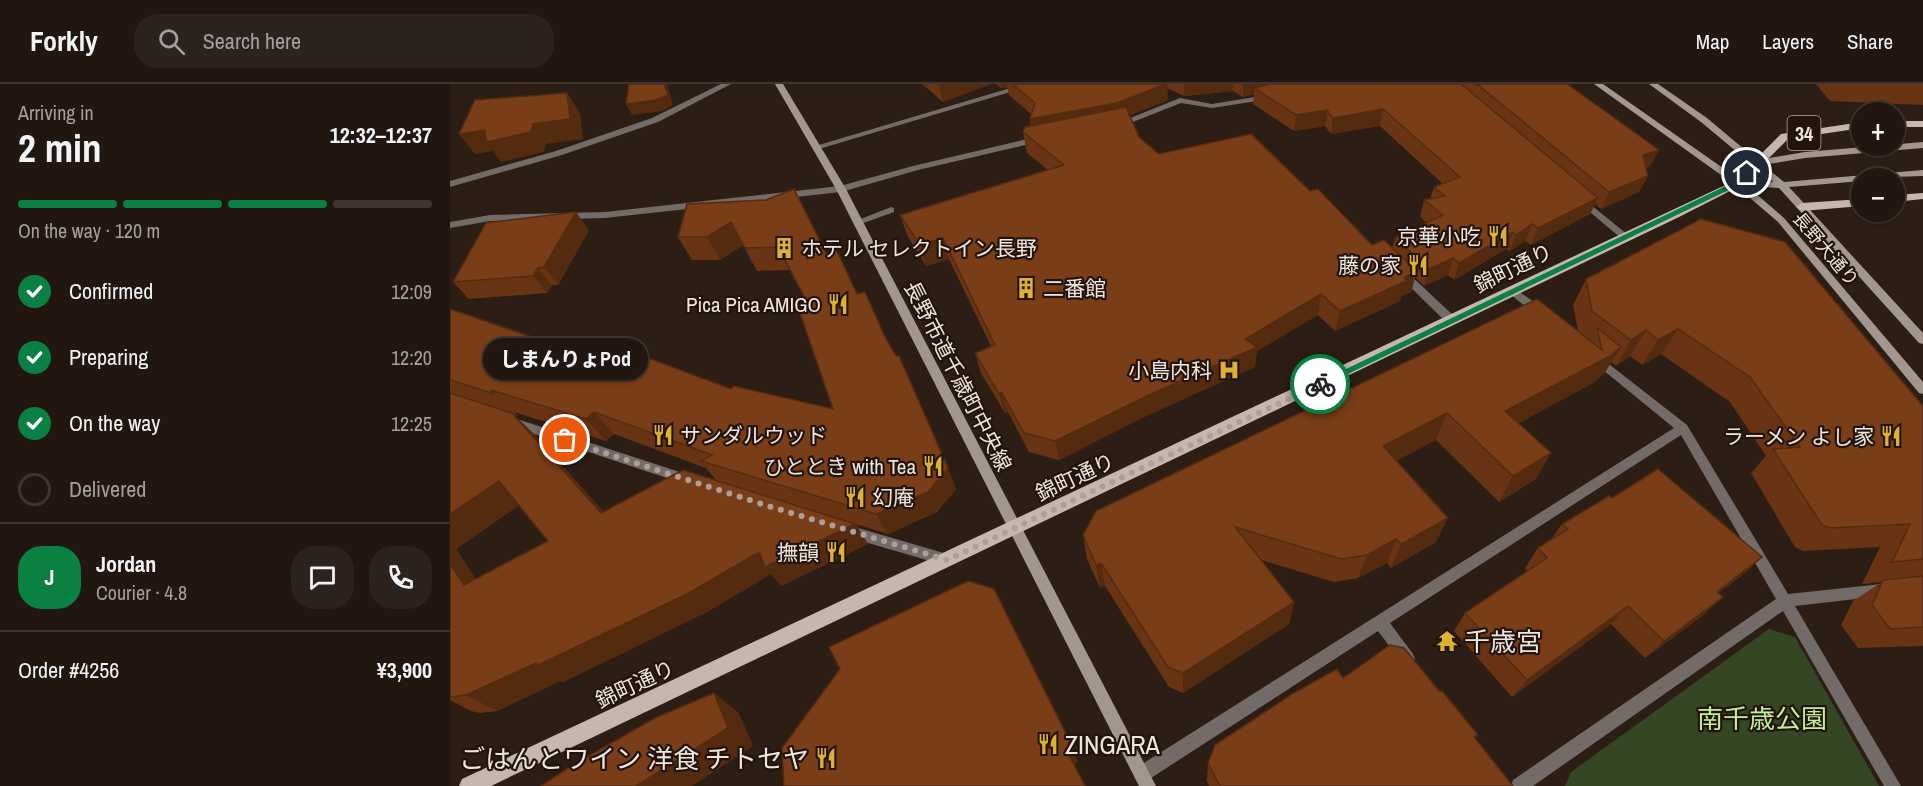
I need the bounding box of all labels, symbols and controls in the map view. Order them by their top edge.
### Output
search box [134,14,554,68]
text: Forkly [30,22,98,60]
icon: search [155,25,188,58]
text: Search here [203,26,301,56]
text: Map [1696,27,1729,56]
text: Layers [1762,27,1814,56]
text: Share [1847,27,1893,56]
text: Arriving in [18,99,94,126]
map controls [1851,102,1905,222]
button: + [1851,102,1905,156]
road number: 34 [1788,116,1820,150]
text: 12:32–12:37 [330,120,432,150]
text: 2 min [18,122,102,174]
pin [1721,147,1772,198]
icon: home [1730,156,1763,189]
button: − [1851,168,1905,222]
street label: 長野大通り [1787,206,1865,292]
text: On the way · 120 m [18,217,160,244]
place label: 京華小吃 [1397,222,1481,251]
restaurant icon: 京華小吃 [1486,224,1510,248]
place label: ホテル セレクトイン長野 [801,234,1037,263]
building icon: ホテル セレクトイン長野 [772,236,796,260]
street label: 錦町通り [1469,237,1557,299]
place label: 藤の家 [1338,251,1401,280]
restaurant icon: 藤の家 [1406,253,1430,277]
place label: 二番館 [1043,274,1106,303]
icon: check [18,275,51,308]
text: Confirmed [69,276,153,306]
street label: 長野市道千歳町中央線 [897,276,1019,476]
building icon: 二番館 [1014,276,1038,300]
text: 12:09 [391,278,432,305]
place label: Pica Pica AMIGO [686,290,821,319]
restaurant icon: Pica Pica AMIGO [826,292,850,316]
callout: しまんりょPod [483,338,648,380]
icon: check [18,341,51,374]
text: Preparing [69,342,148,372]
text: 12:20 [391,344,432,371]
text: しまんりょPod [500,345,631,372]
courier [1290,354,1350,414]
place label: 小島内科 [1128,356,1212,385]
hospital icon: 小島内科 [1217,358,1241,382]
icon: bike [1304,368,1337,401]
icon: check [18,407,51,440]
text: On the way [69,408,160,438]
text: 12:25 [391,410,432,437]
pin [539,414,590,465]
place label: サンダルウッド [680,421,827,450]
place label: ラーメン よし家 [1723,422,1874,451]
icon: bag [548,423,581,456]
restaurant icon: サンダルウッド [651,423,675,447]
restaurant icon: ラーメン よし家 [1879,424,1903,448]
street label: 錦町通り [1031,446,1119,508]
place label: ひととき with Tea [764,452,916,481]
restaurant icon: ひととき with Tea [921,454,945,478]
text: Delivered [69,474,146,504]
place label: 幻庵 [872,483,914,512]
restaurant icon: 幻庵 [843,485,867,509]
place label: 撫韻 [777,538,819,567]
restaurant icon: 撫韻 [824,540,848,564]
button: chat [291,546,354,609]
button: phone [369,546,432,609]
text: Jordan [96,549,156,579]
text: J [44,562,55,592]
text: Courier · 4.8 [96,579,187,606]
place label: 千歳宮 [1464,624,1542,659]
temple icon: 千歳宮 [1435,629,1459,653]
street label: 錦町通り [591,653,679,715]
text: Order #4256 [18,655,119,685]
text: ¥3,900 [377,655,432,685]
park label: 南千歳公園 [1697,701,1827,736]
place label: ZINGARA [1065,727,1161,762]
restaurant icon: ZINGARA [1036,732,1060,756]
place label: ごはんとワイン 洋食 チトセヤ [459,741,809,776]
restaurant icon: ごはんとワイン 洋食 チトセヤ [814,746,838,770]

